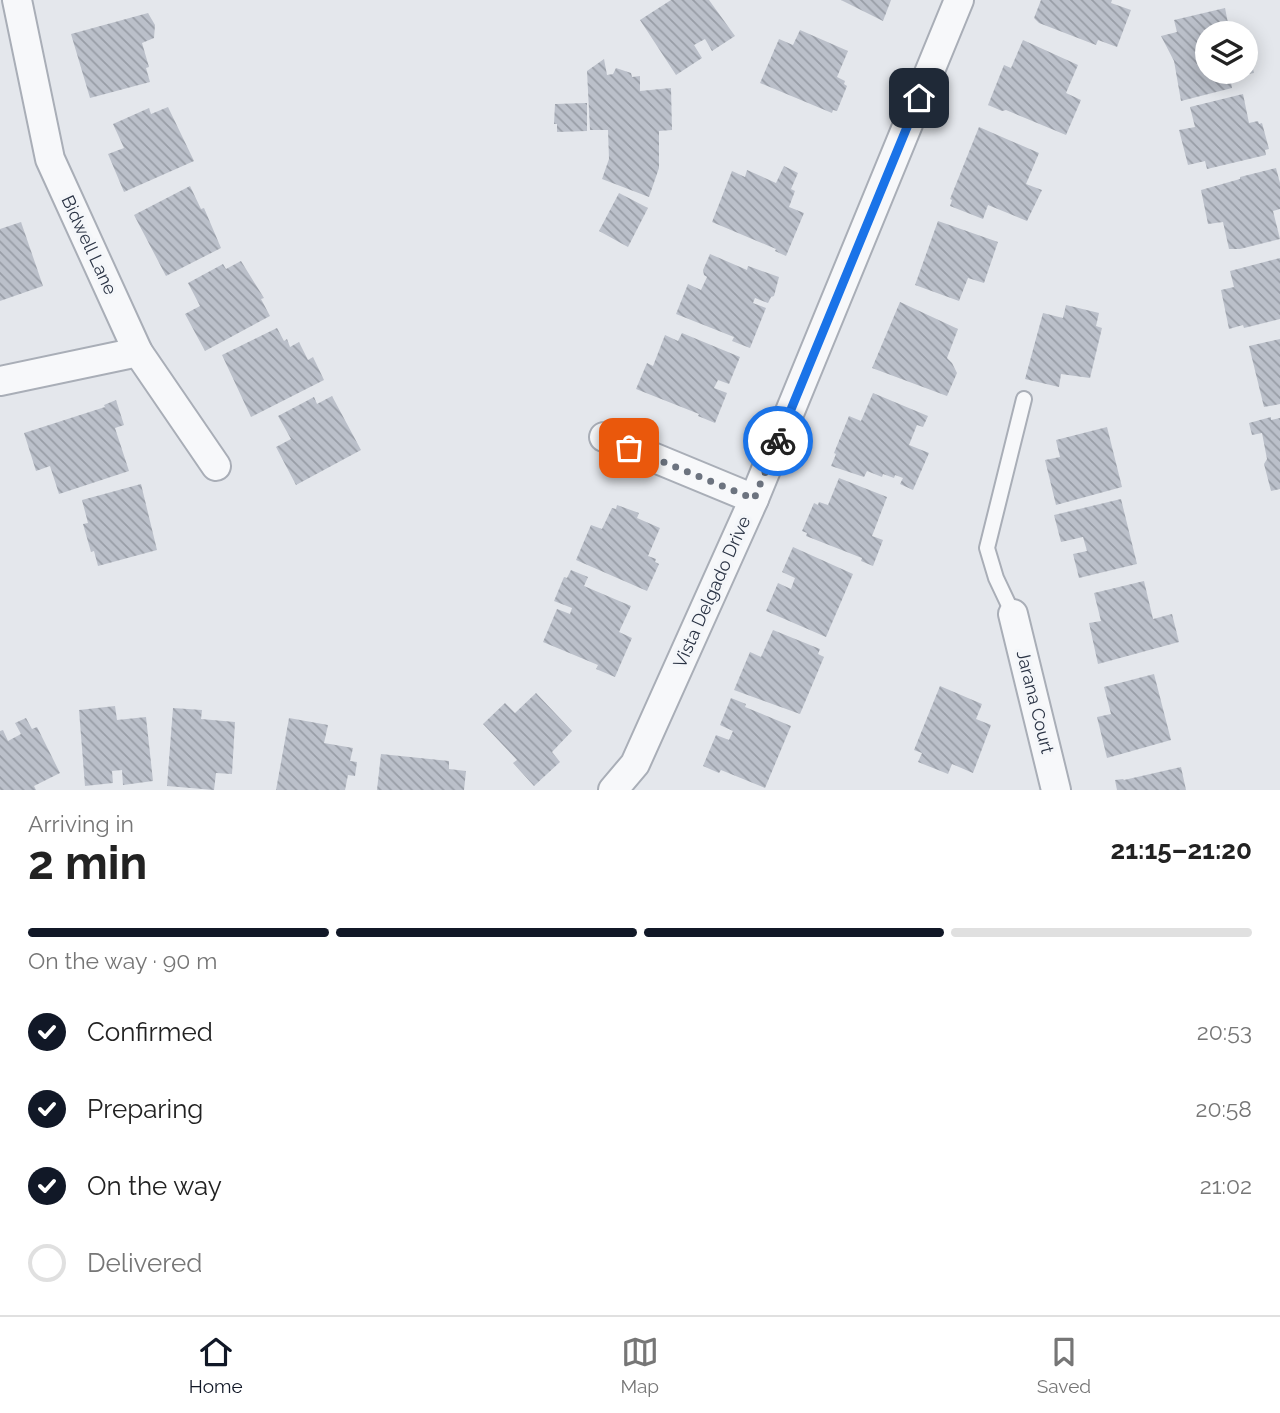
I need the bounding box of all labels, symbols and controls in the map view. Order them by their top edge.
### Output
map controls [1195,21,1258,84]
button: layers [1195,21,1258,84]
pin [889,68,949,128]
icon: home [900,79,938,117]
street label: Bidwell Lane [57,192,122,298]
courier [743,406,813,476]
pin [599,418,659,478]
icon: bike [759,422,797,460]
icon: bag [610,429,648,467]
street label: Vista Delgado Drive [669,512,755,671]
street label: Jarana Court [1013,648,1058,756]
text: Arriving in [28,810,134,837]
text: 21:15–21:20 [1111,835,1252,865]
text: 2 min [28,836,147,890]
text: On the way · 90 m [28,947,217,974]
icon: check [28,1013,66,1051]
text: Confirmed [87,1017,213,1047]
text: 20:53 [1197,1018,1252,1045]
icon: check [28,1090,66,1128]
text: Preparing [87,1094,203,1124]
text: 20:58 [1195,1095,1252,1122]
icon: check [28,1167,66,1205]
text: On the way [87,1171,222,1201]
text: 21:02 [1200,1172,1252,1199]
text: Delivered [87,1248,202,1278]
tab: Home [189,1333,243,1397]
tab: Map [620,1333,659,1397]
tab: Saved [1037,1333,1091,1397]

